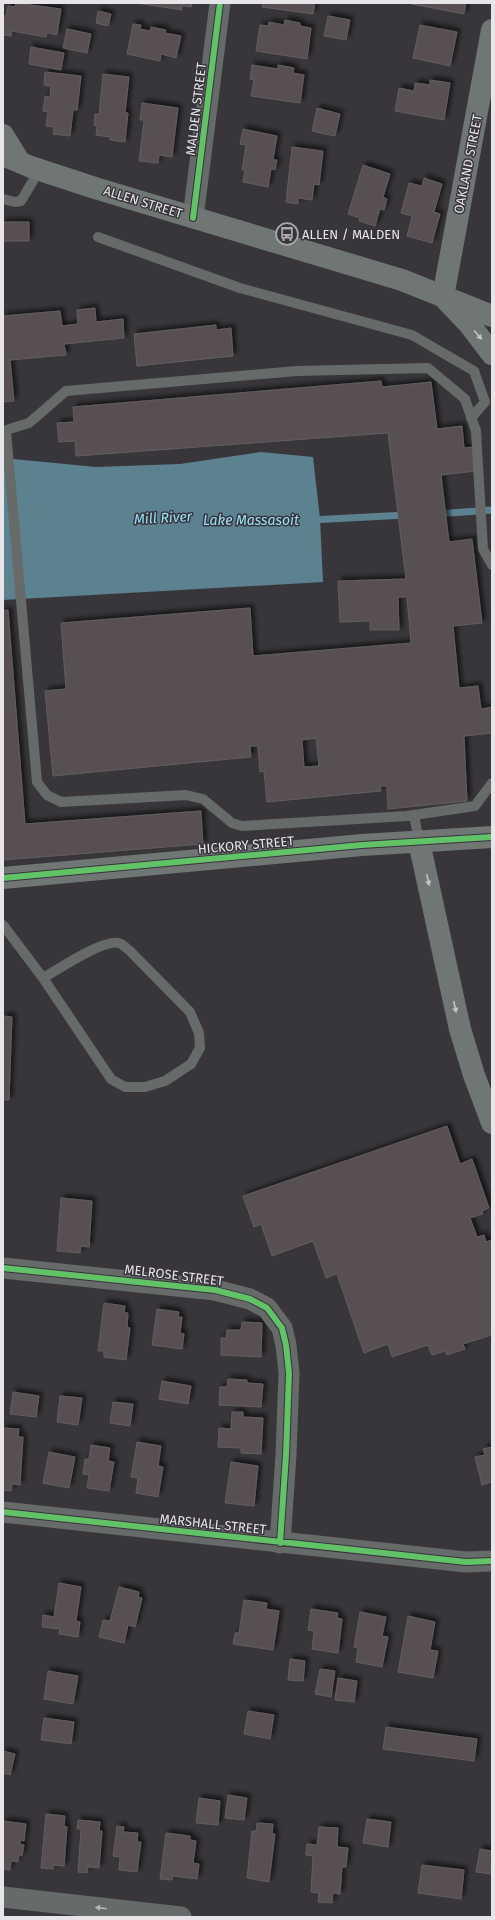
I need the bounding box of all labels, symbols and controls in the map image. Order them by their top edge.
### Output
street label: MALDEN STREET [183,61,209,156]
street label: OAKLAND STREET [451,113,485,215]
street label: ALLEN STREET [102,183,185,221]
bus stop icon: ALLEN / MALDEN [274,221,300,247]
place label: ALLEN / MALDEN [302,227,400,242]
one-way arrow [474,330,483,340]
water label: Mill River [134,508,193,528]
water label: Lake Massasoit [203,512,299,529]
street label: HICKORY STREET [197,833,295,857]
one-way arrow [425,874,431,886]
one-way arrow [453,1001,459,1013]
street label: MELROSE STREET [124,1261,225,1289]
street label: MARSHALL STREET [159,1511,267,1537]
one-way arrow [95,1905,107,1911]

